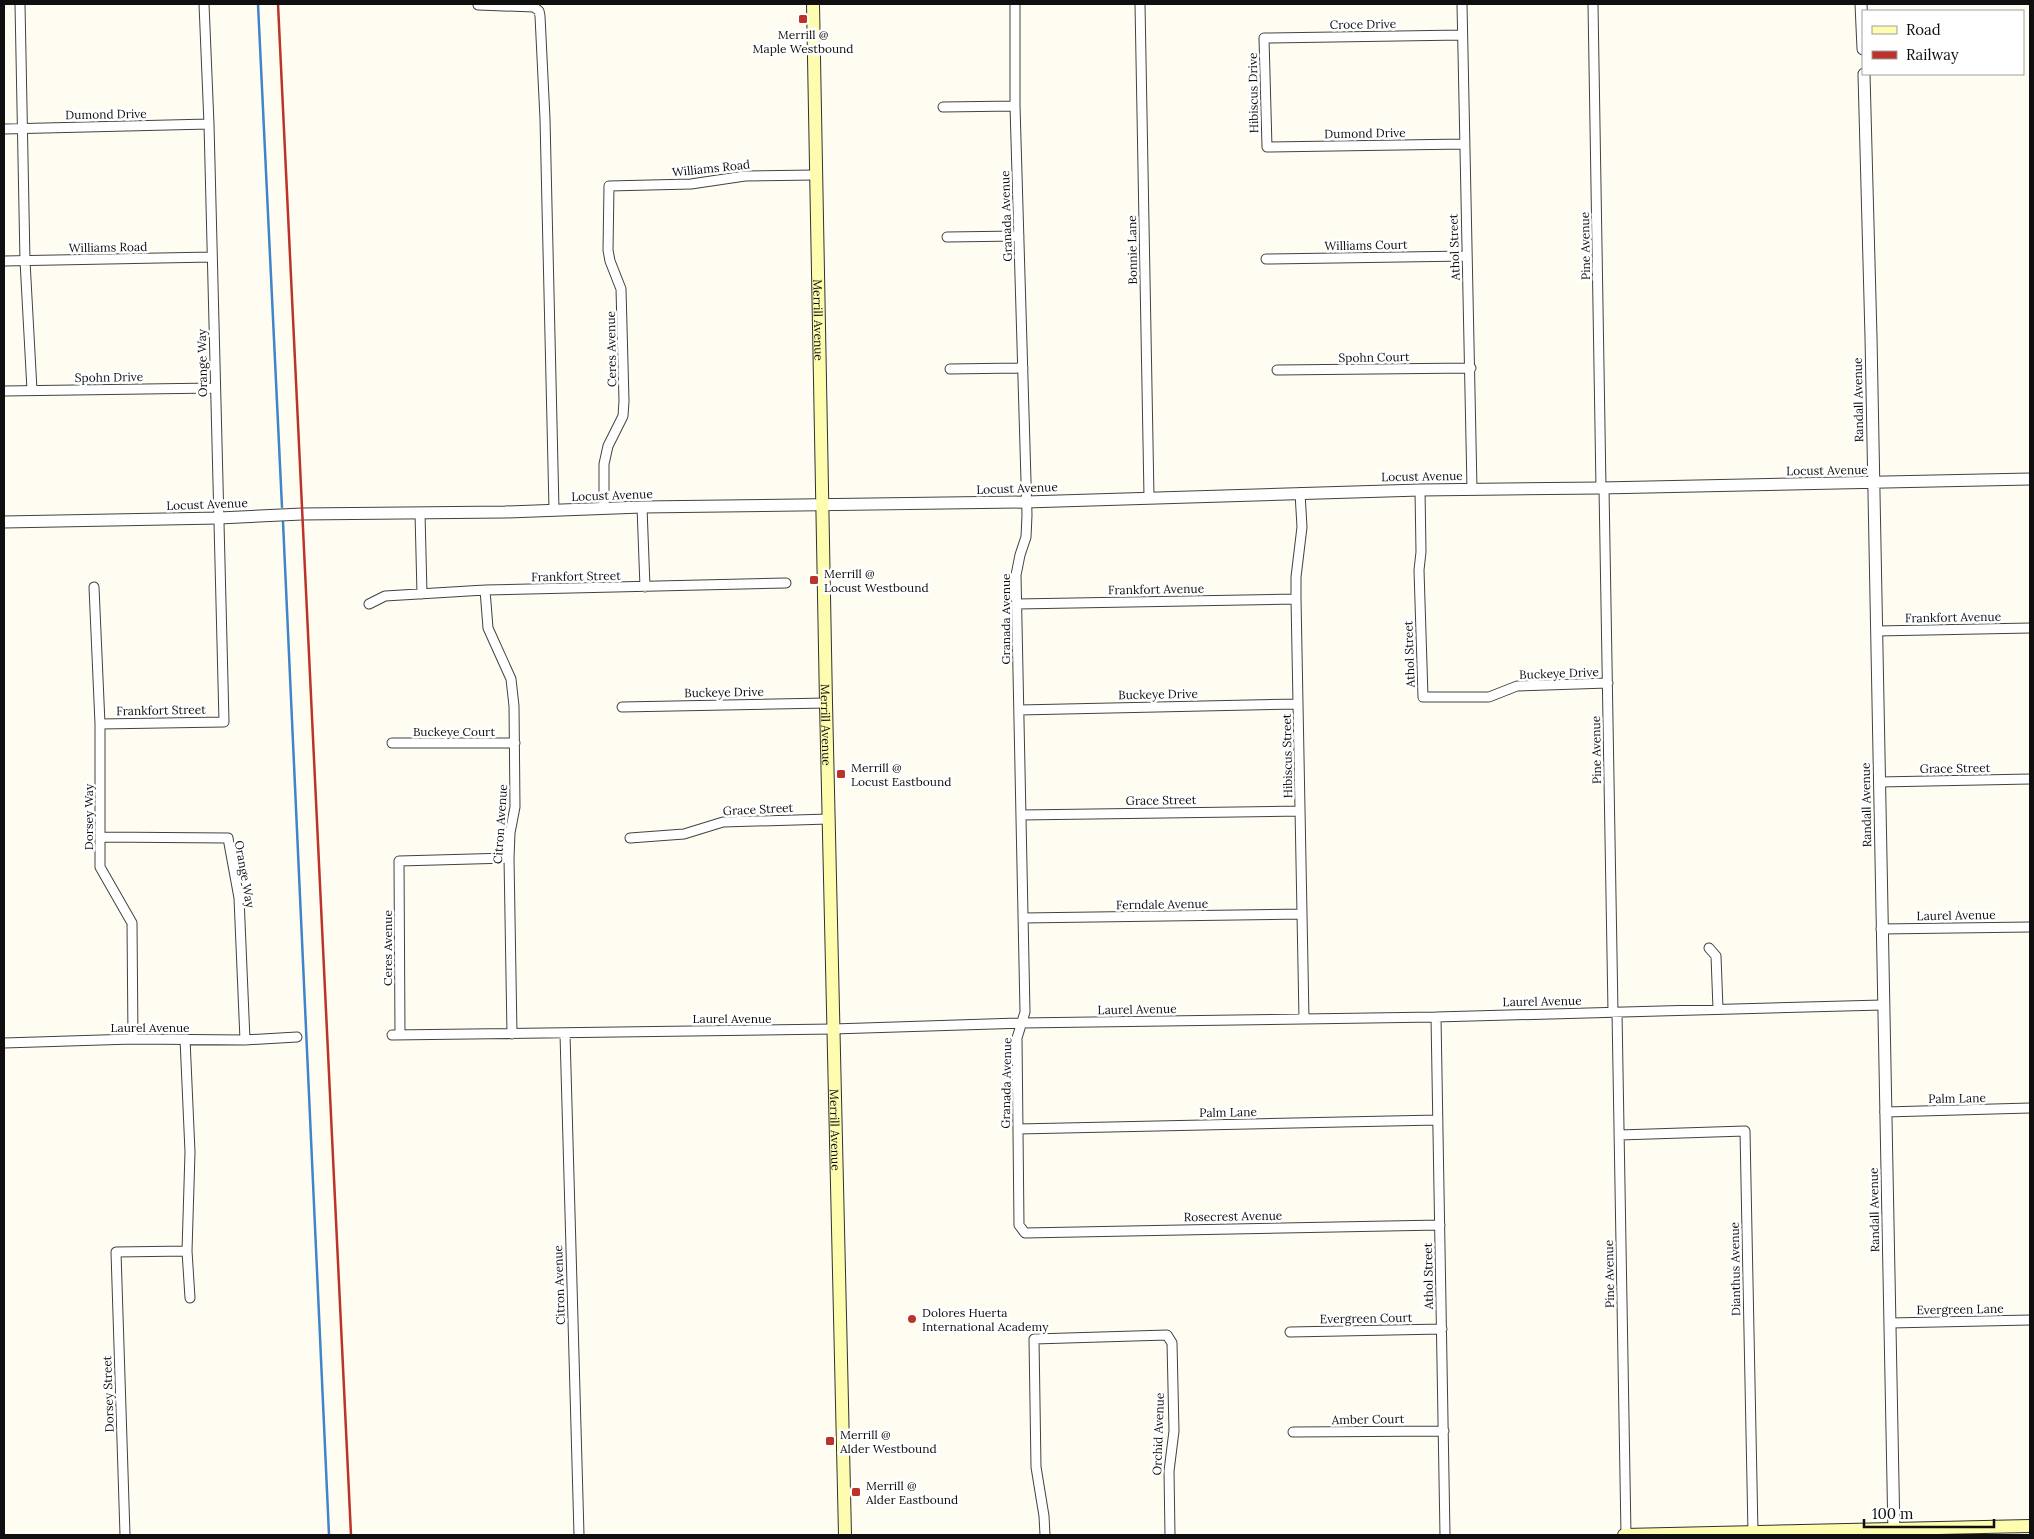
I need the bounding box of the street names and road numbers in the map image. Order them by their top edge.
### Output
street label: Croce Drive [1330,16,1397,32]
street label: Hibiscus Drive [1245,52,1261,134]
street label: Dumond Drive [65,106,147,122]
street label: Dumond Drive [1324,125,1406,141]
street label: Williams Road [671,156,751,180]
street label: Granada Avenue [997,170,1015,262]
street label: Pine Avenue [1577,211,1593,280]
street label: Athol Street [1445,213,1463,282]
street label: Bonnie Lane [1124,215,1140,285]
street label: Williams Court [1324,237,1408,253]
street label: Williams Road [69,239,147,255]
street label: Merrill Avenue [811,279,827,361]
street label: Ceres Avenue [603,310,619,387]
street label: Orange Way [194,328,210,397]
street label: Spohn Court [1338,349,1410,365]
street label: Randall Avenue [1850,357,1866,443]
street label: Spohn Drive [75,369,144,385]
street label: Locust Avenue [1786,462,1868,478]
street label: Locust Avenue [1381,468,1463,484]
street label: Locust Avenue [976,479,1059,497]
street label: Locust Avenue [571,486,654,504]
street label: Locust Avenue [166,495,249,513]
street label: Frankfort Street [531,568,621,584]
street label: Granada Avenue [998,573,1013,665]
street label: Frankfort Avenue [1108,581,1205,597]
street label: Frankfort Avenue [1905,609,2002,625]
street label: Athol Street [1400,620,1418,689]
street label: Buckeye Drive [1519,664,1600,682]
street label: Buckeye Drive [684,684,764,700]
street label: Merrill Avenue [818,684,835,766]
street label: Buckeye Drive [1118,686,1198,702]
street label: Frankfort Street [116,702,206,718]
street label: Hibiscus Street [1279,713,1295,799]
street label: Pine Avenue [1588,715,1604,784]
street label: Buckeye Court [413,724,495,739]
street label: Grace Street [1920,760,1991,776]
street label: Randall Avenue [1858,762,1874,848]
street label: Dorsey Way [81,783,96,850]
street label: Citron Avenue [490,783,510,864]
street label: Grace Street [1126,792,1197,808]
street label: Grace Street [722,800,794,818]
street label: Orange Way [232,839,258,910]
street label: Ferndale Avenue [1116,896,1209,912]
street label: Laurel Avenue [1916,907,1996,923]
street label: Ceres Avenue [380,910,395,986]
street label: Laurel Avenue [1502,993,1582,1009]
street label: Laurel Avenue [1097,1001,1177,1017]
street label: Laurel Avenue [692,1011,772,1026]
street label: Laurel Avenue [110,1020,190,1035]
street label: Granada Avenue [998,1037,1014,1129]
street label: Merrill Avenue [827,1089,844,1171]
street label: Palm Lane [1928,1090,1986,1106]
street label: Palm Lane [1199,1104,1257,1120]
street label: Randall Avenue [1866,1167,1882,1253]
street label: Rosecrest Avenue [1184,1208,1283,1224]
street label: Dianthus Avenue [1727,1221,1743,1316]
street label: Pine Avenue [1601,1239,1617,1308]
street label: Athol Street [1420,1242,1436,1310]
street label: Citron Avenue [550,1244,568,1325]
street label: Evergreen Lane [1916,1301,2004,1317]
street label: Evergreen Court [1320,1310,1413,1326]
street label: Dorsey Street [99,1355,117,1433]
street label: Orchid Avenue [1149,1392,1167,1476]
street label: Amber Court [1331,1411,1405,1427]

